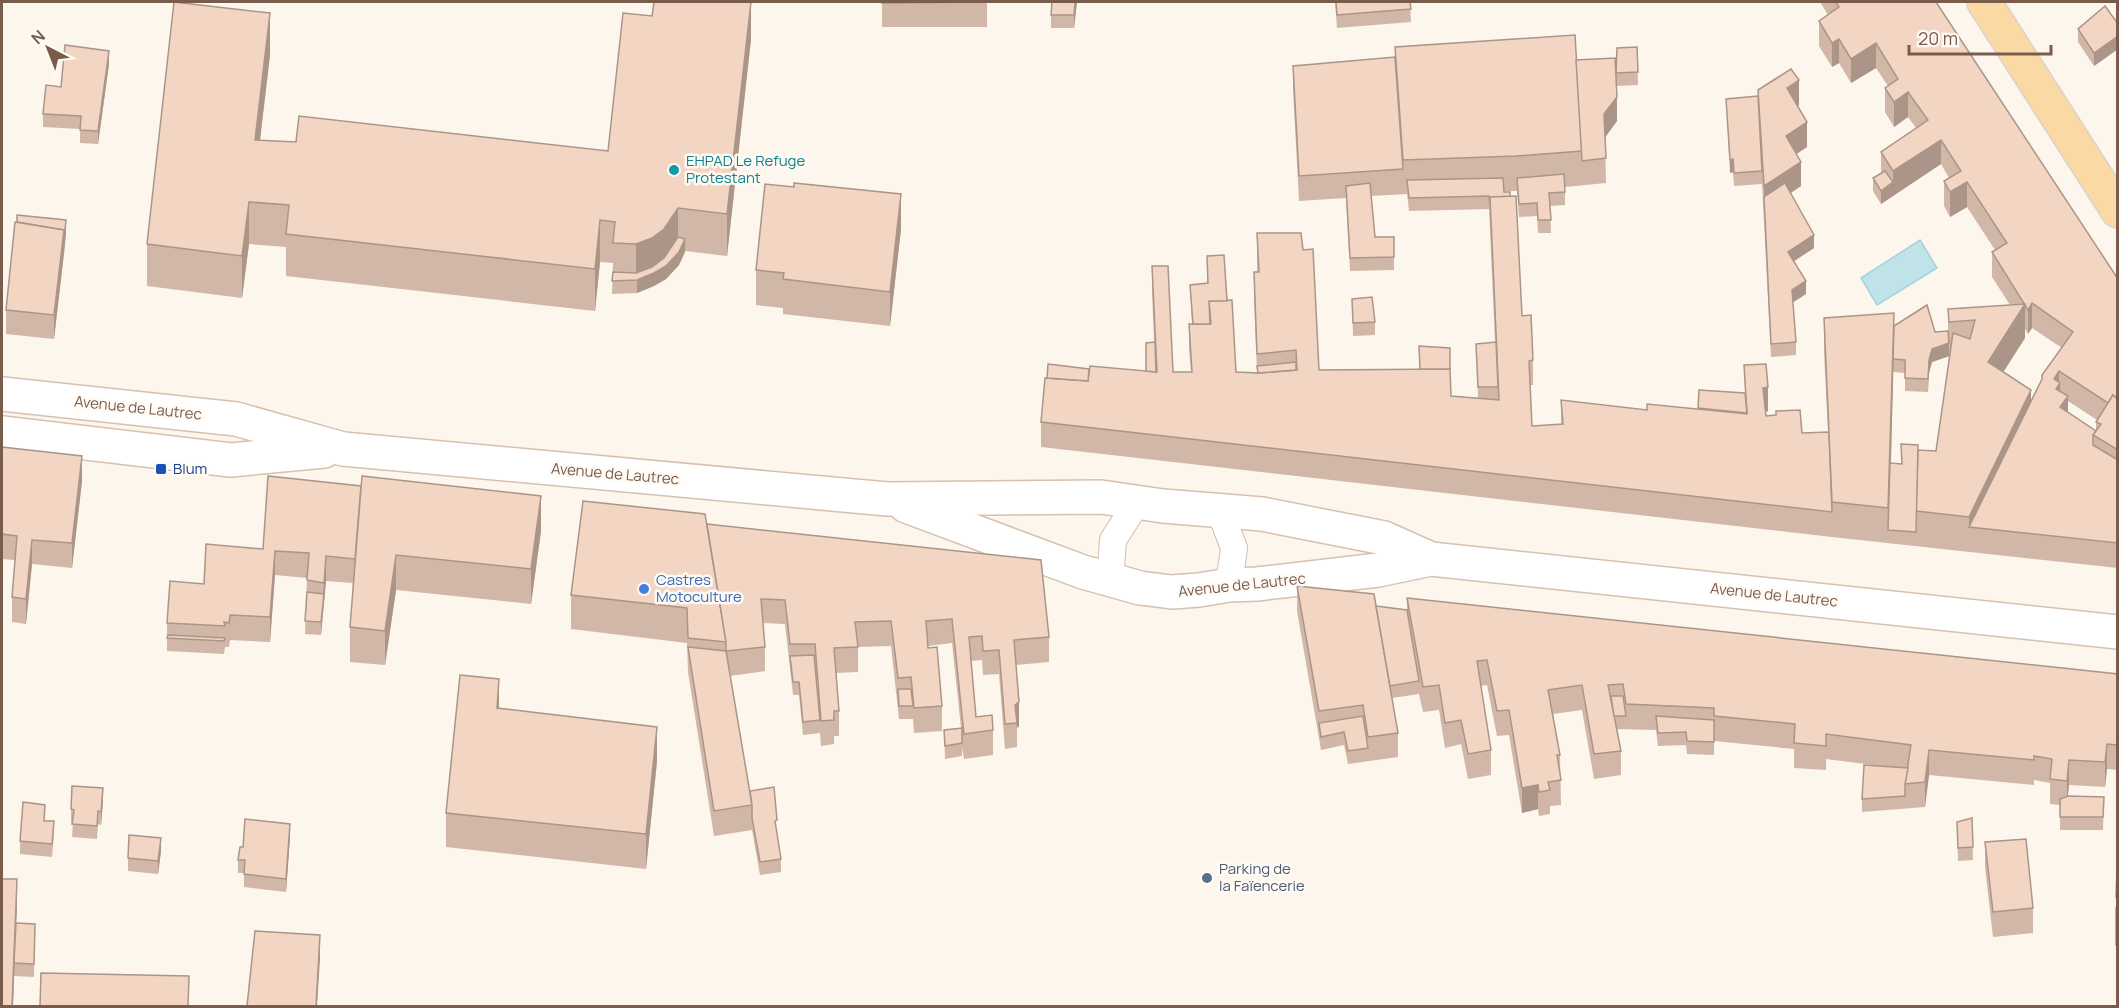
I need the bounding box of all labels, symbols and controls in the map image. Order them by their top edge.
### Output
north arrow [18,18,78,78]
scale bar [1909,18,2052,56]
text: N [26,25,50,49]
text: 20 m [1918,26,1958,50]
place label: EHPAD Le Refuge Protestant [686,150,805,188]
marker: EHPAD Le Refuge Protestant [667,163,681,177]
street label: Avenue de Lautrec [73,390,203,425]
street label: Avenue de Lautrec [550,457,680,490]
place label: Blum [173,458,207,479]
marker: Blum [154,462,168,476]
street label: Avenue de Lautrec [1177,567,1307,602]
place label: Castres Motoculture [656,569,742,607]
street label: Avenue de Lautrec [1709,577,1839,612]
marker: Castres Motoculture [637,582,651,596]
place label: Parking de la Faïencerie [1219,858,1305,896]
marker: Parking de la Faïencerie [1200,871,1214,885]

